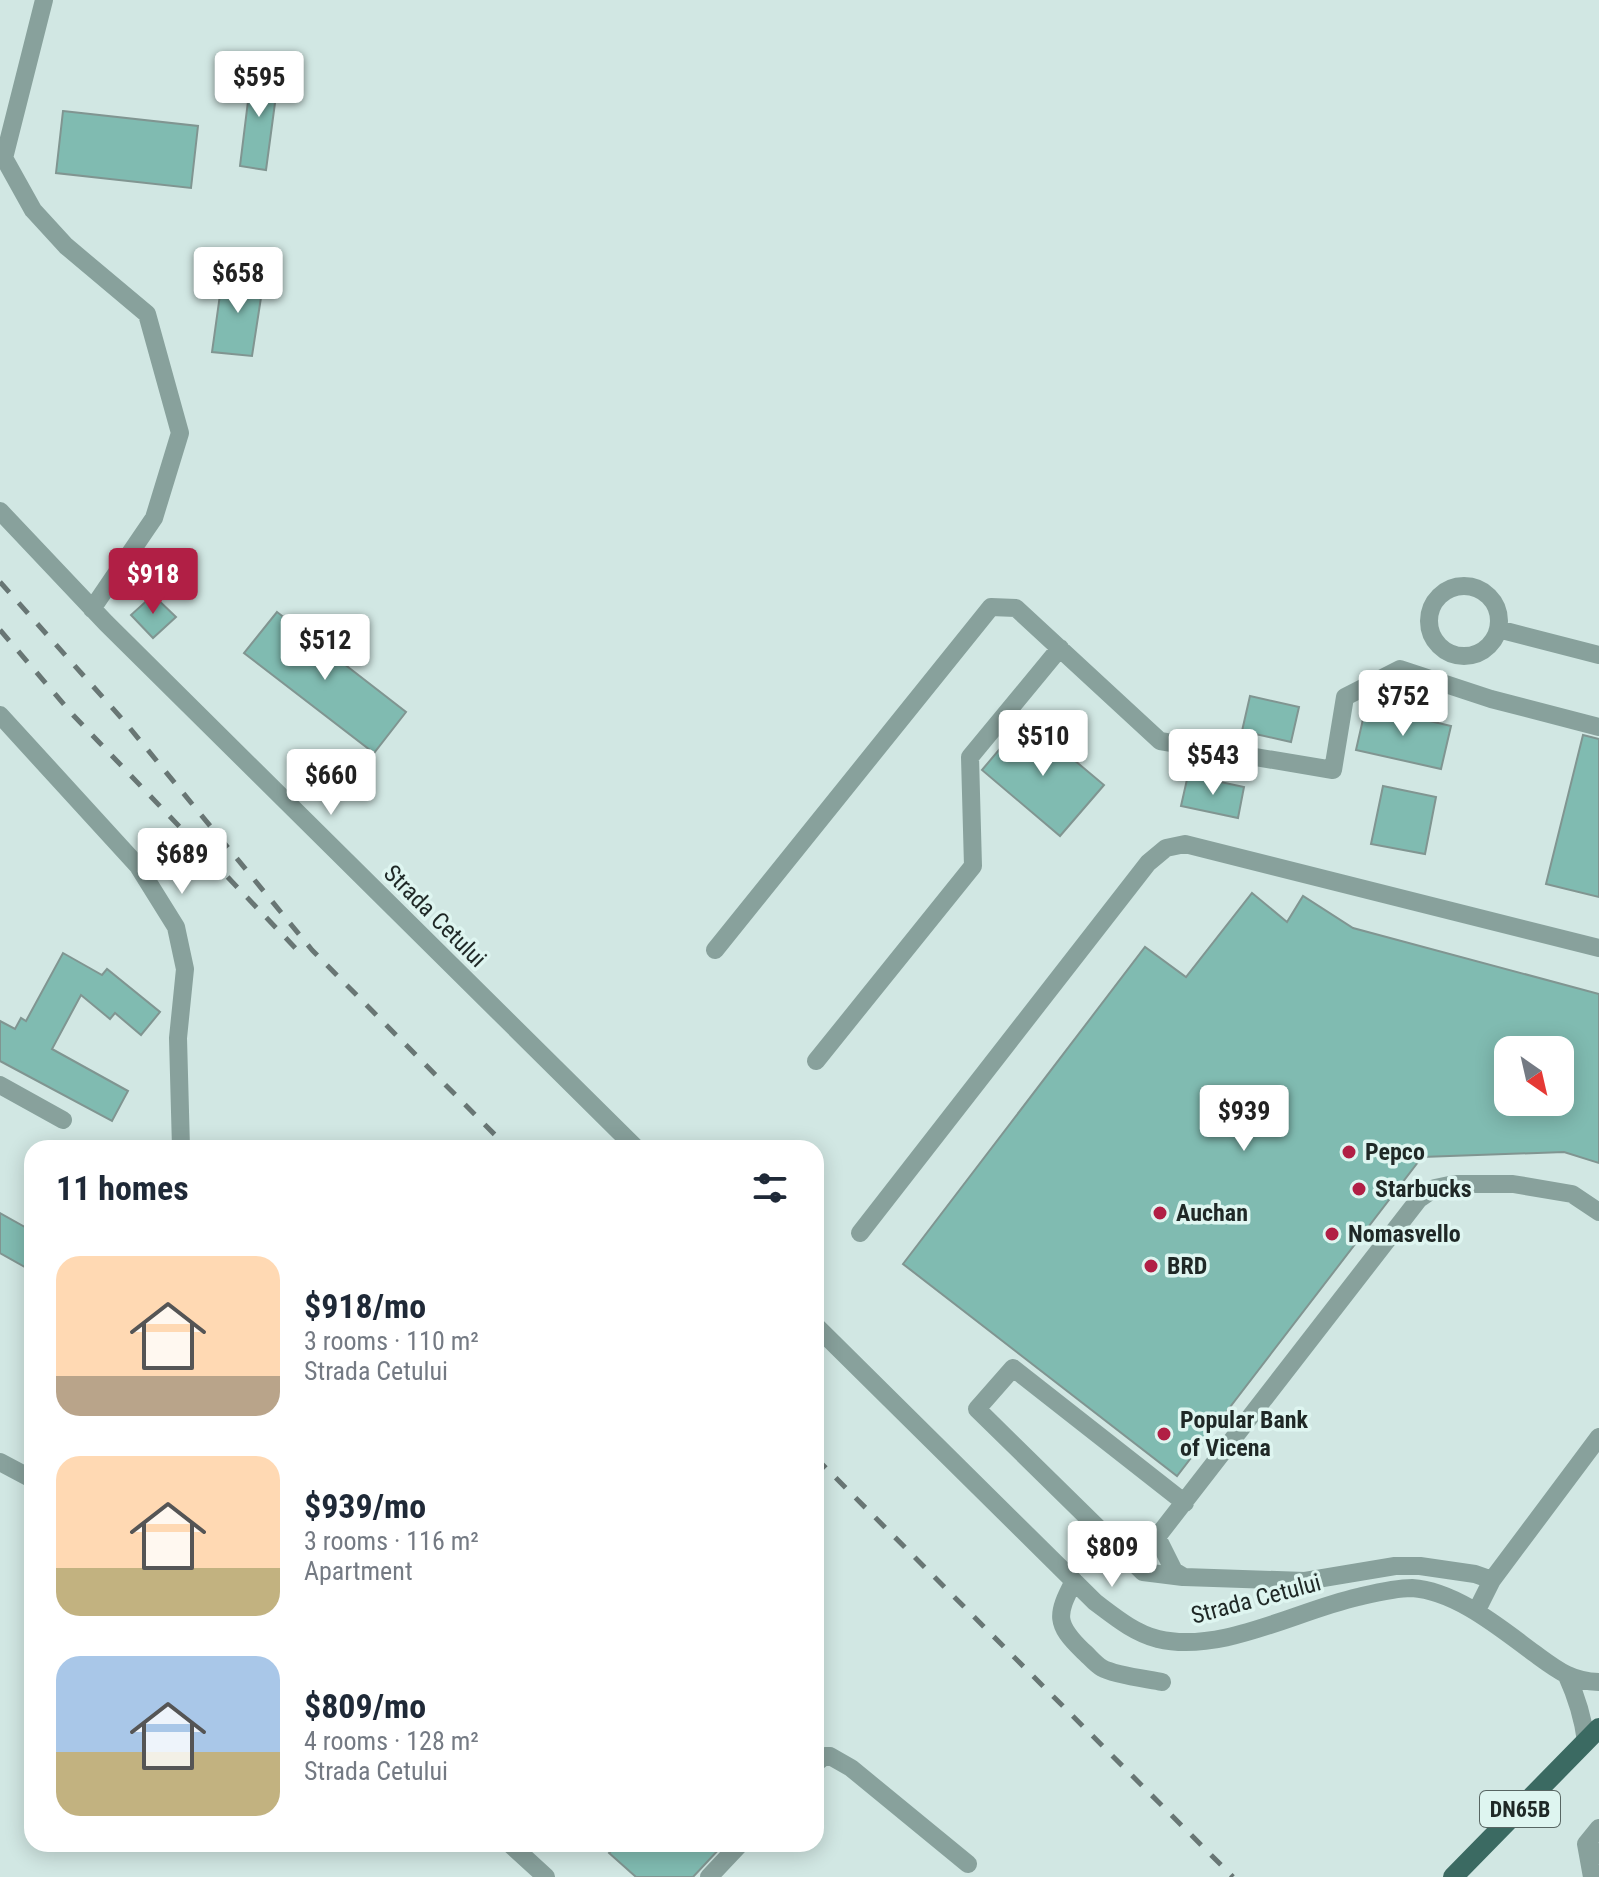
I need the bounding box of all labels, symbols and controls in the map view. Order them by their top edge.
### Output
pin: $595 [212,51,306,119]
text: $595 [233,62,285,92]
pin: $658 [191,247,285,315]
text: $658 [212,258,264,288]
pin: $918 [106,548,200,616]
text: $918 [127,559,179,589]
pin: $512 [278,614,372,682]
text: $512 [299,625,351,655]
pin: $752 [1356,670,1450,738]
text: $752 [1377,681,1429,711]
pin: $510 [996,710,1090,778]
text: $510 [1017,721,1069,751]
pin: $543 [1166,729,1260,797]
text: $543 [1187,740,1239,770]
pin: $660 [284,749,378,817]
text: $660 [305,760,357,790]
pin: $689 [135,828,229,896]
text: $689 [156,839,208,869]
street label: Strada Cetului [378,859,492,973]
north arrow [1494,1036,1574,1116]
map controls [1494,1036,1574,1116]
pin: $939 [1197,1085,1291,1153]
text: $939 [1218,1096,1270,1126]
place label: Pepco [1365,1138,1425,1166]
marker: Pepco [1340,1143,1358,1161]
icon: filters [748,1166,792,1210]
text: 11 homes [56,1168,189,1208]
place label: Starbucks [1375,1175,1472,1203]
marker: Starbucks [1350,1180,1368,1198]
place label: Auchan [1176,1199,1248,1227]
marker: Auchan [1151,1204,1169,1222]
place label: Nomasvello [1348,1220,1461,1248]
marker: Nomasvello [1323,1225,1341,1243]
place label: BRD [1167,1252,1207,1280]
marker: BRD [1142,1257,1160,1275]
text: $918/mo [304,1286,426,1326]
icon: home [120,1288,216,1384]
text: 3 rooms · 110 m² [304,1326,479,1356]
text: Strada Cetului [304,1356,448,1386]
place label: Popular Bank of Vicena [1180,1406,1309,1462]
marker: Popular Bank of Vicena [1155,1425,1173,1443]
text: $939/mo [304,1486,426,1526]
icon: home [120,1488,216,1584]
pin: $809 [1065,1521,1159,1589]
text: 3 rooms · 116 m² [304,1526,479,1556]
text: $809 [1086,1532,1138,1562]
text: Apartment [304,1556,413,1586]
street label: Strada Cetului [1188,1568,1324,1630]
text: $809/mo [304,1686,426,1726]
icon: home [120,1688,216,1784]
text: 4 rooms · 128 m² [304,1726,479,1756]
text: Strada Cetului [304,1756,448,1786]
road number: DN65B [1480,1791,1560,1827]

